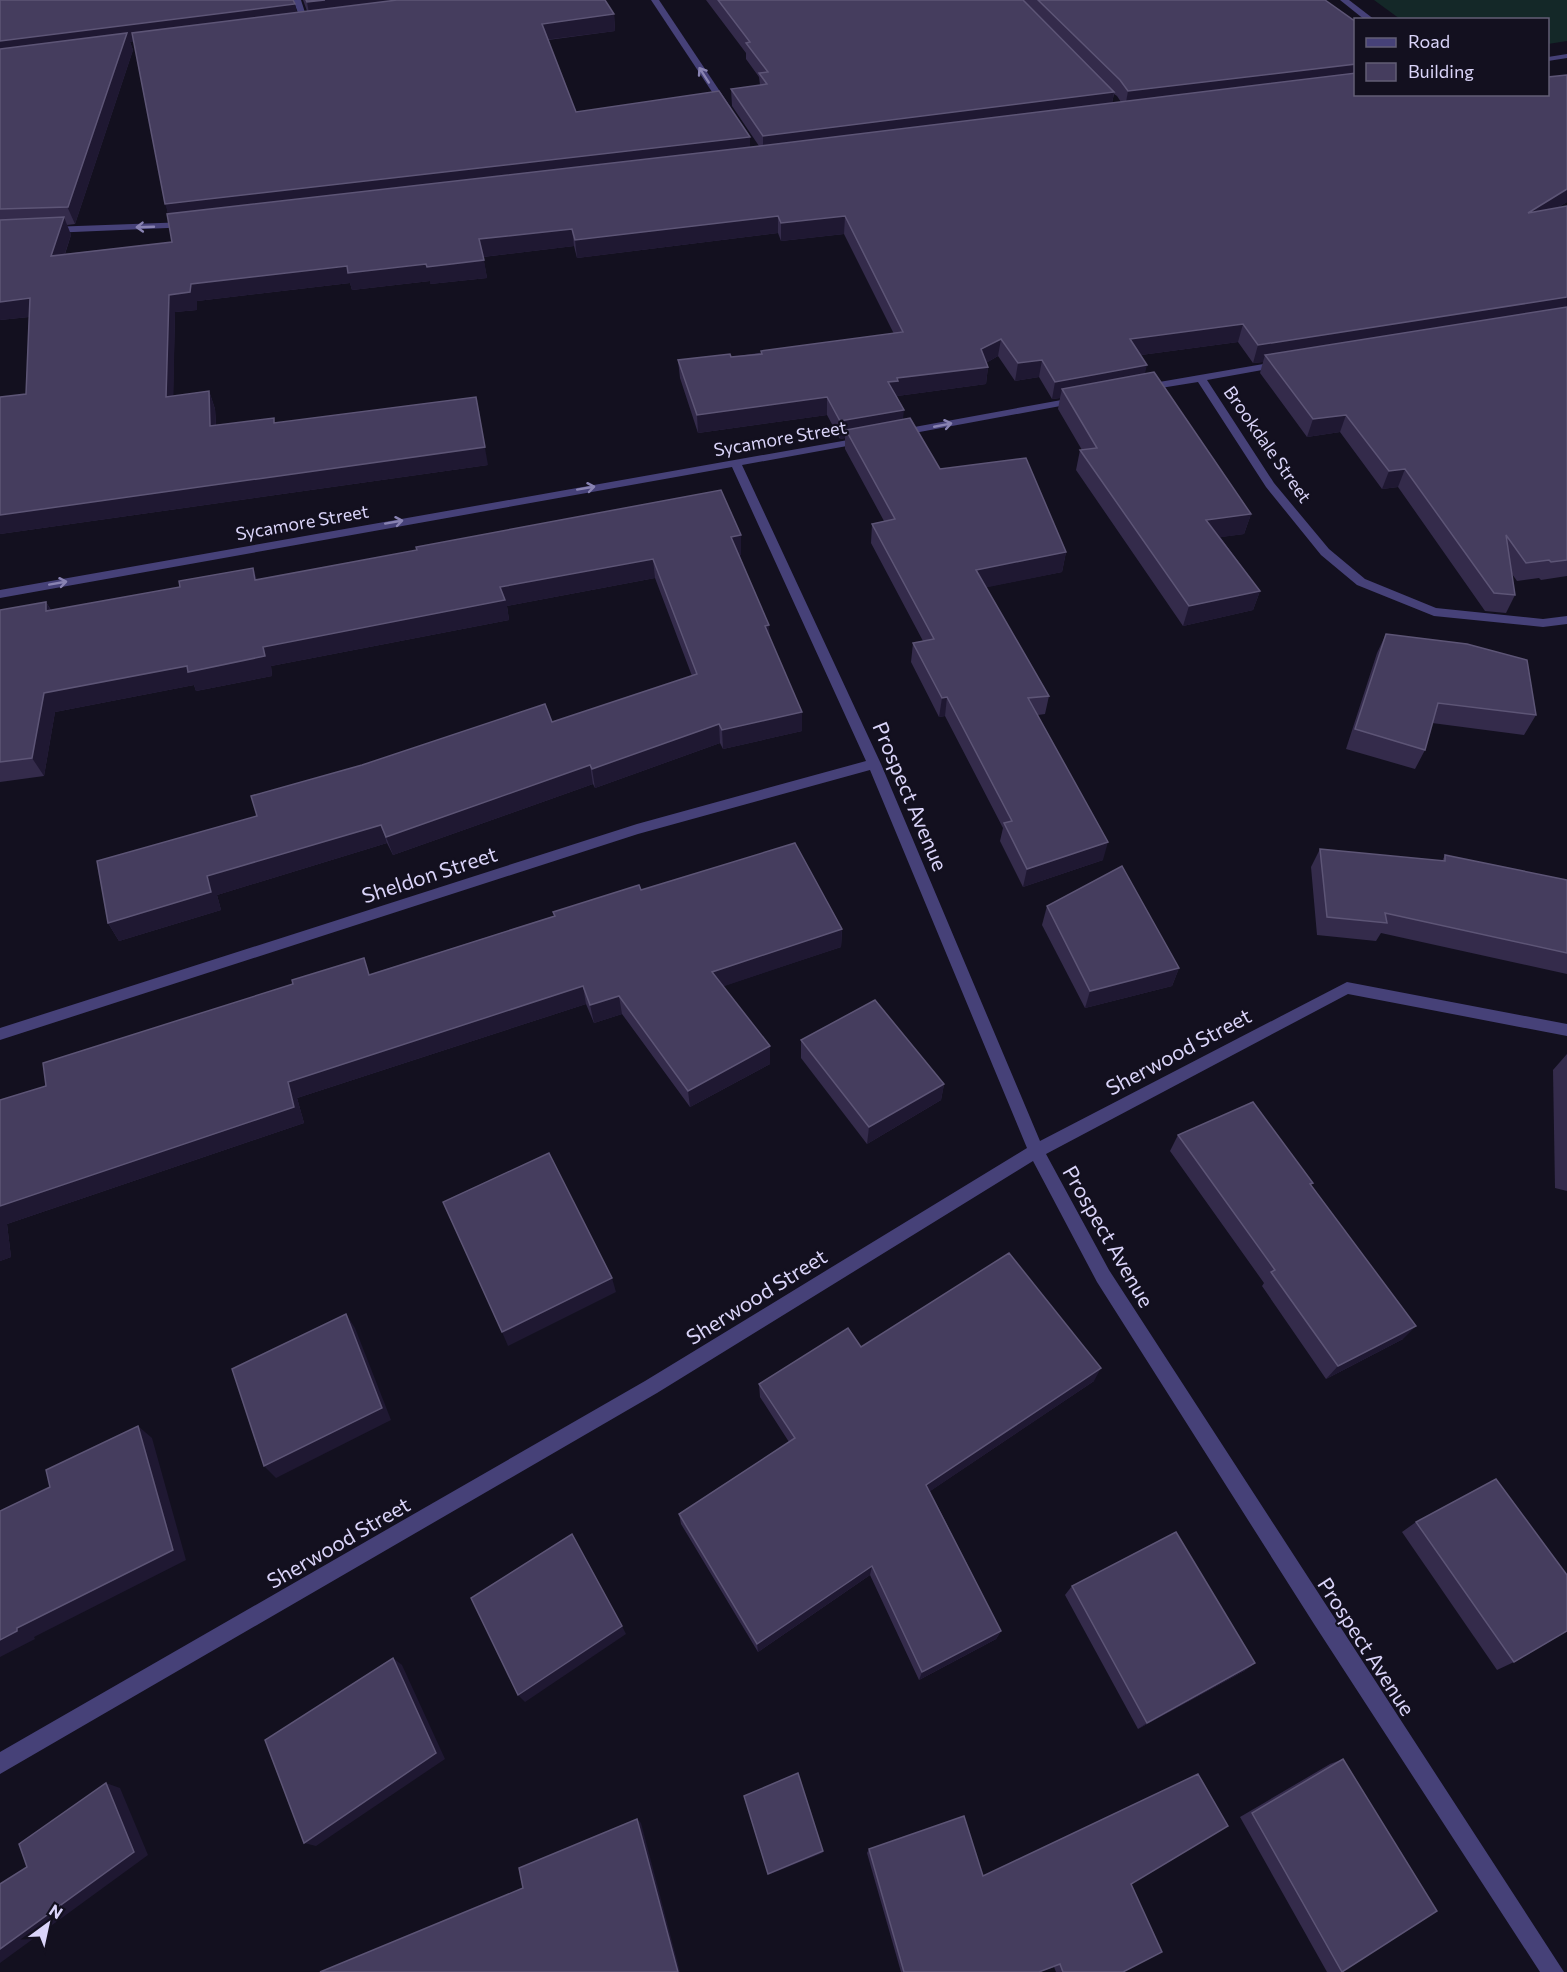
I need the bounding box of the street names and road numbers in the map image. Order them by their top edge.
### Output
street label: Brookdale Street [1220,381,1316,507]
street label: Sycamore Street [712,415,848,461]
street label: Sycamore Street [234,499,370,545]
street label: Prospect Avenue [868,718,954,874]
street label: Sheldon Street [358,840,500,908]
street label: Sherwood Street [1101,1002,1255,1100]
street label: Prospect Avenue [1058,1161,1160,1311]
street label: Sherwood Street [681,1243,831,1349]
street label: Sherwood Street [262,1491,414,1593]
street label: Prospect Avenue [1313,1572,1421,1720]

